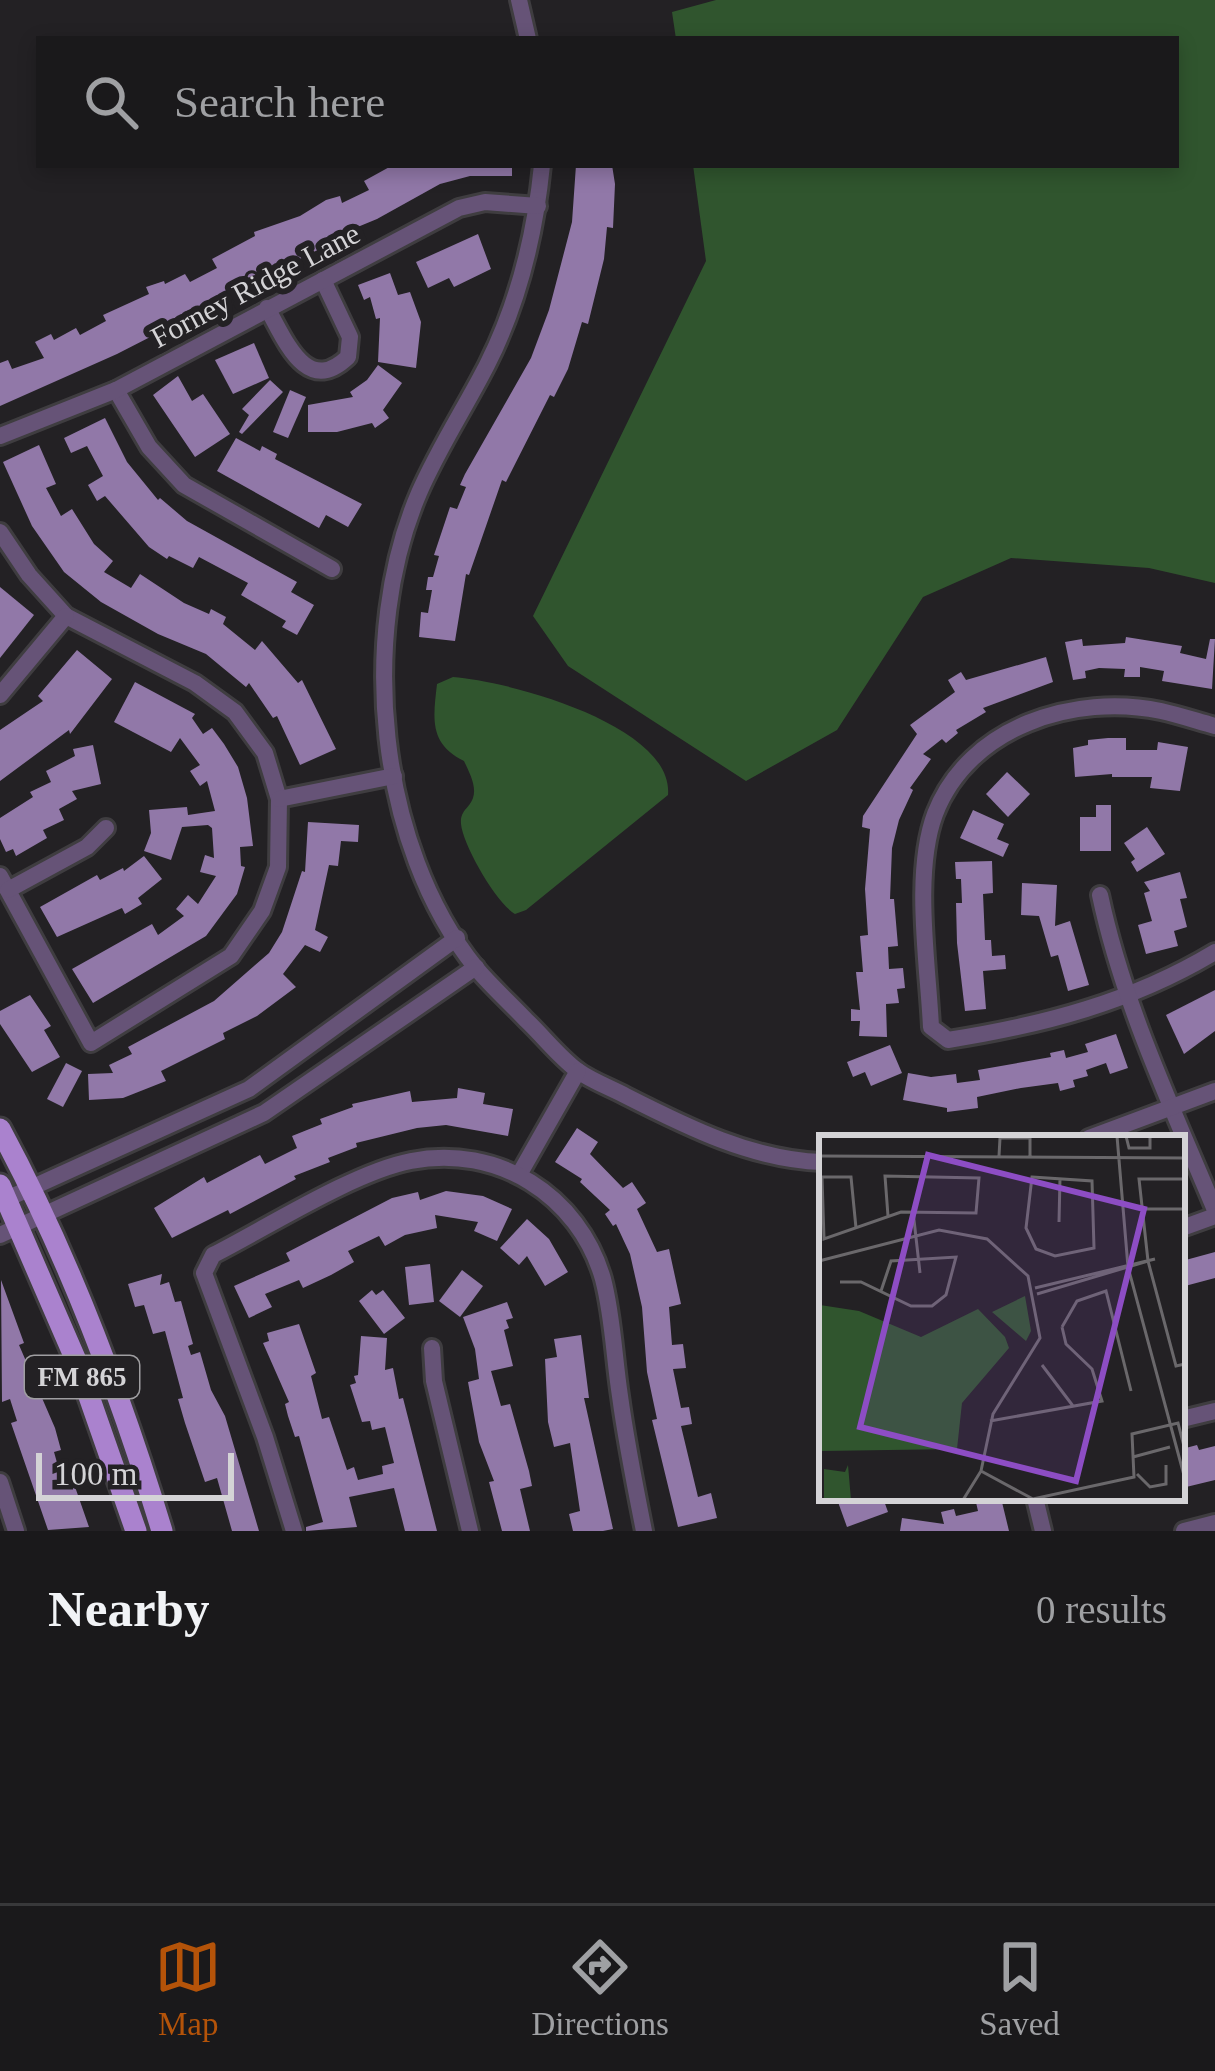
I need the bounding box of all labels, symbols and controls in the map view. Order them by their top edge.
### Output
search box [36,36,1179,168]
icon: search [78,69,144,135]
text: Search here [174,77,385,127]
street label: Forney Ridge Lane [145,216,365,354]
inset map [819,1135,1185,1501]
road number: FM 865 [25,1356,139,1398]
scale bar [36,1447,234,1500]
text: 100 m [54,1456,137,1492]
text: Nearby [48,1581,209,1637]
text: 0 results [1036,1588,1167,1631]
tab: Map [155,1934,221,2043]
tab: Directions [531,1934,669,2043]
tab: Saved [979,1934,1060,2043]

